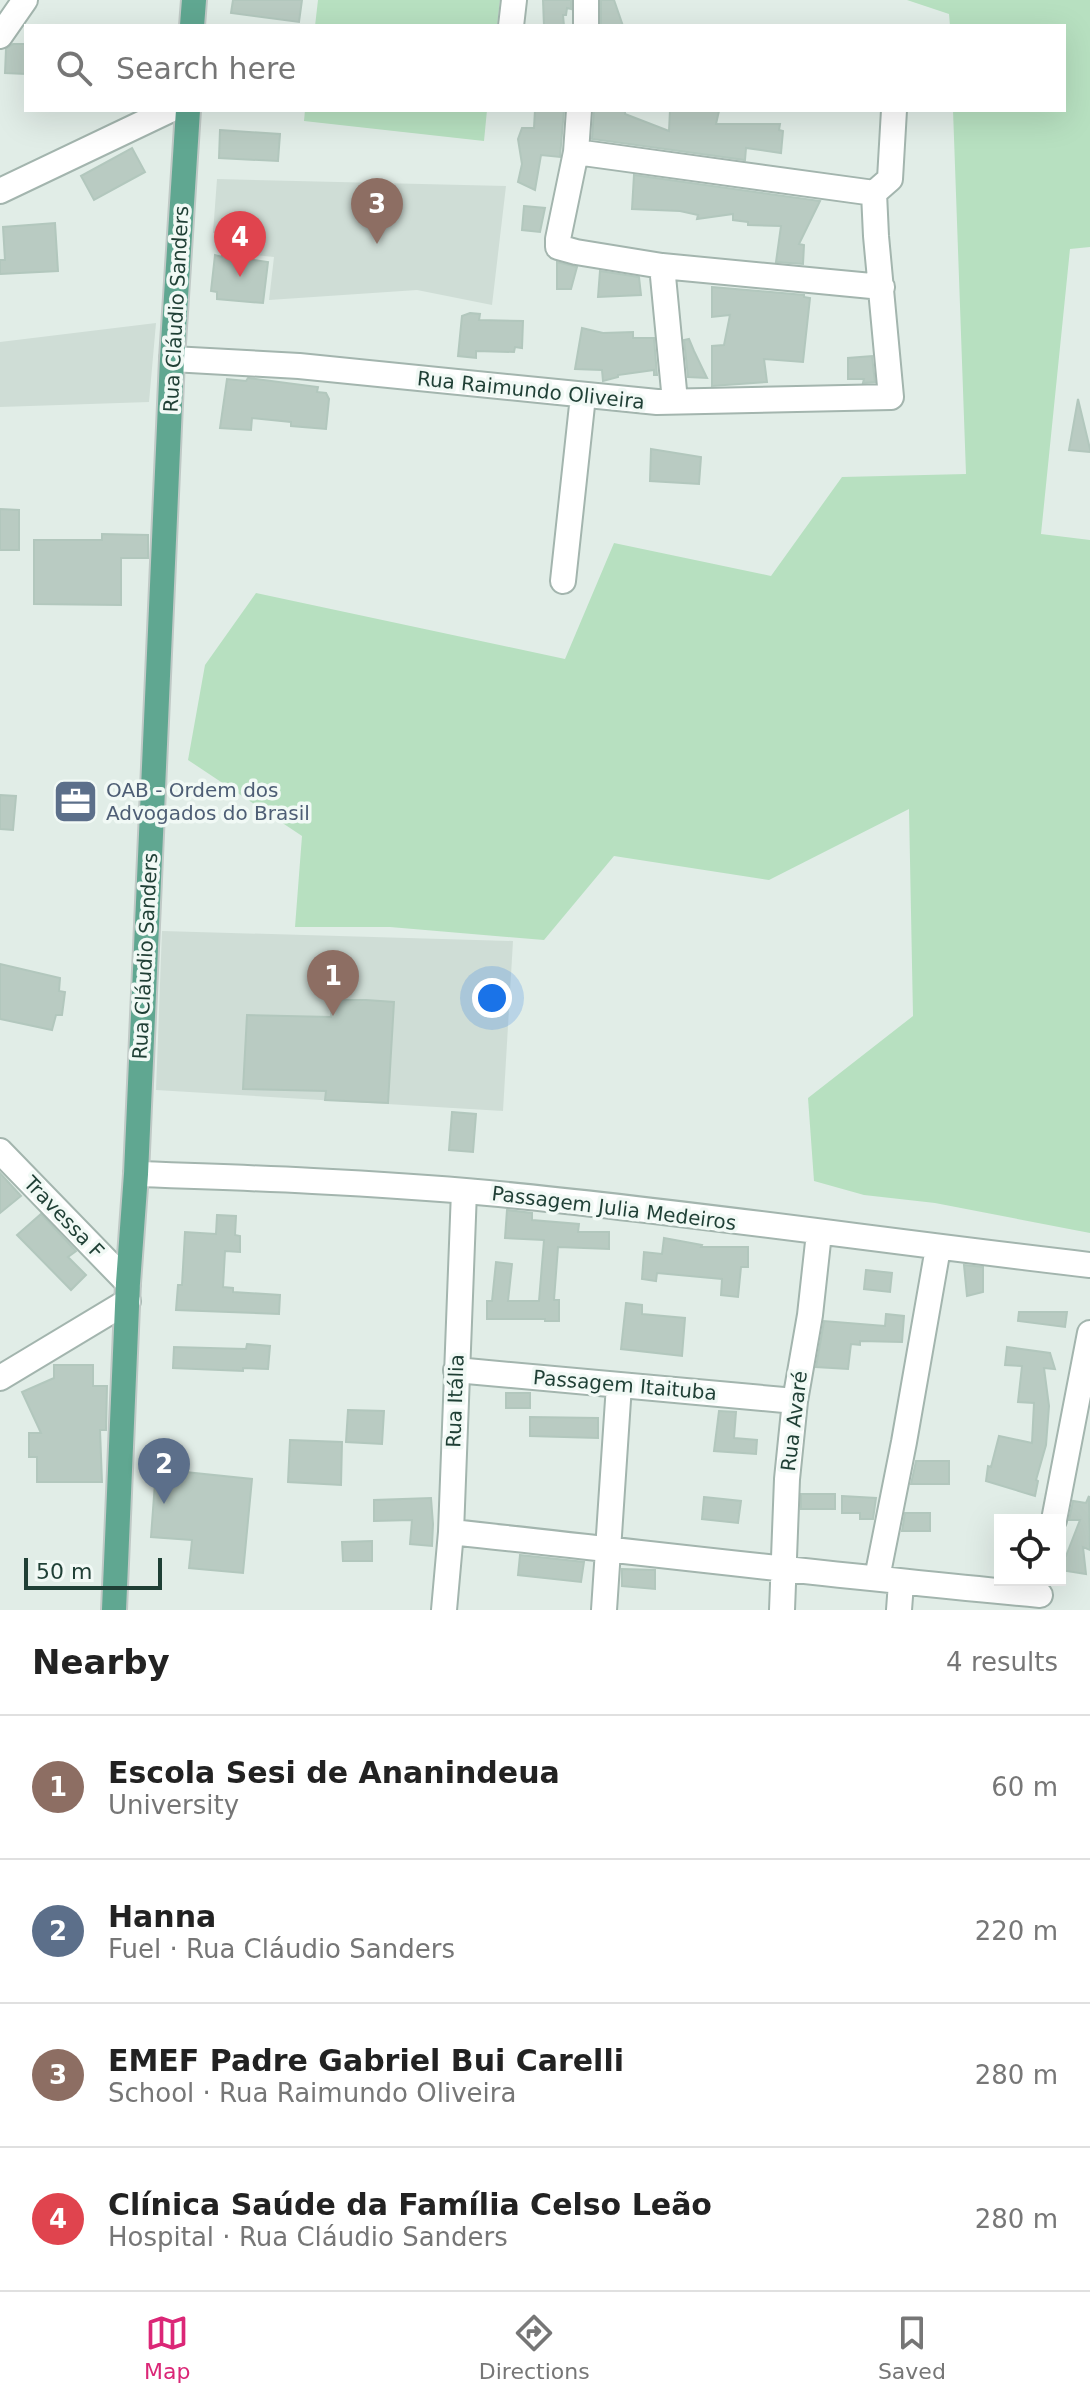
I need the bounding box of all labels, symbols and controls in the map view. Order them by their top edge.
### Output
search box [24,24,1066,112]
icon: search [52,46,96,90]
text: Search here [116,51,296,86]
pin: 3 [351,178,403,244]
street label: Rua Cláudio Sanders [159,205,193,413]
pin: 4 [214,211,266,277]
street label: Rua Raimundo Oliveira [416,366,646,414]
office icon: OAB - Ordem dos Advogados do Brasil [51,778,99,826]
place label: OAB - Ordem dos Advogados do Brasil [106,778,310,825]
street label: Rua Cláudio Sanders [128,852,162,1060]
pin: 1 [307,950,359,1016]
your location [472,978,512,1018]
street label: Travessa F [18,1170,109,1263]
street label: Passagem Julia Medeiros [490,1181,738,1235]
street label: Rua Itália [441,1354,469,1448]
street label: Passagem Itaituba [532,1365,718,1405]
street label: Rua Avaré [776,1369,812,1473]
pin: 2 [138,1438,190,1504]
map controls [994,1514,1066,1586]
button: locate [994,1514,1066,1586]
scale bar [24,1554,162,1590]
text: 50 m [36,1559,92,1584]
text: Nearby [32,1642,170,1682]
text: 4 results [946,1647,1058,1677]
text: Escola Sesi de Ananindeua [108,1755,560,1790]
text: 1 [49,1772,67,1802]
text: 60 m [991,1772,1058,1802]
text: University [108,1790,239,1820]
text: Hanna [108,1899,216,1934]
text: 2 [49,1916,67,1946]
text: 220 m [975,1916,1058,1946]
text: Fuel · Rua Cláudio Sanders [108,1934,455,1964]
text: EMEF Padre Gabriel Bui Carelli [108,2043,624,2078]
text: 3 [49,2060,67,2090]
text: 280 m [975,2060,1058,2090]
text: School · Rua Raimundo Oliveira [108,2078,516,2108]
text: Clínica Saúde da Família Celso Leão [108,2187,712,2222]
text: 4 [49,2204,67,2234]
text: 280 m [975,2204,1058,2234]
text: Hospital · Rua Cláudio Sanders [108,2222,508,2252]
tab: Map [144,2311,191,2384]
tab: Directions [479,2311,590,2384]
tab: Saved [878,2311,946,2384]

